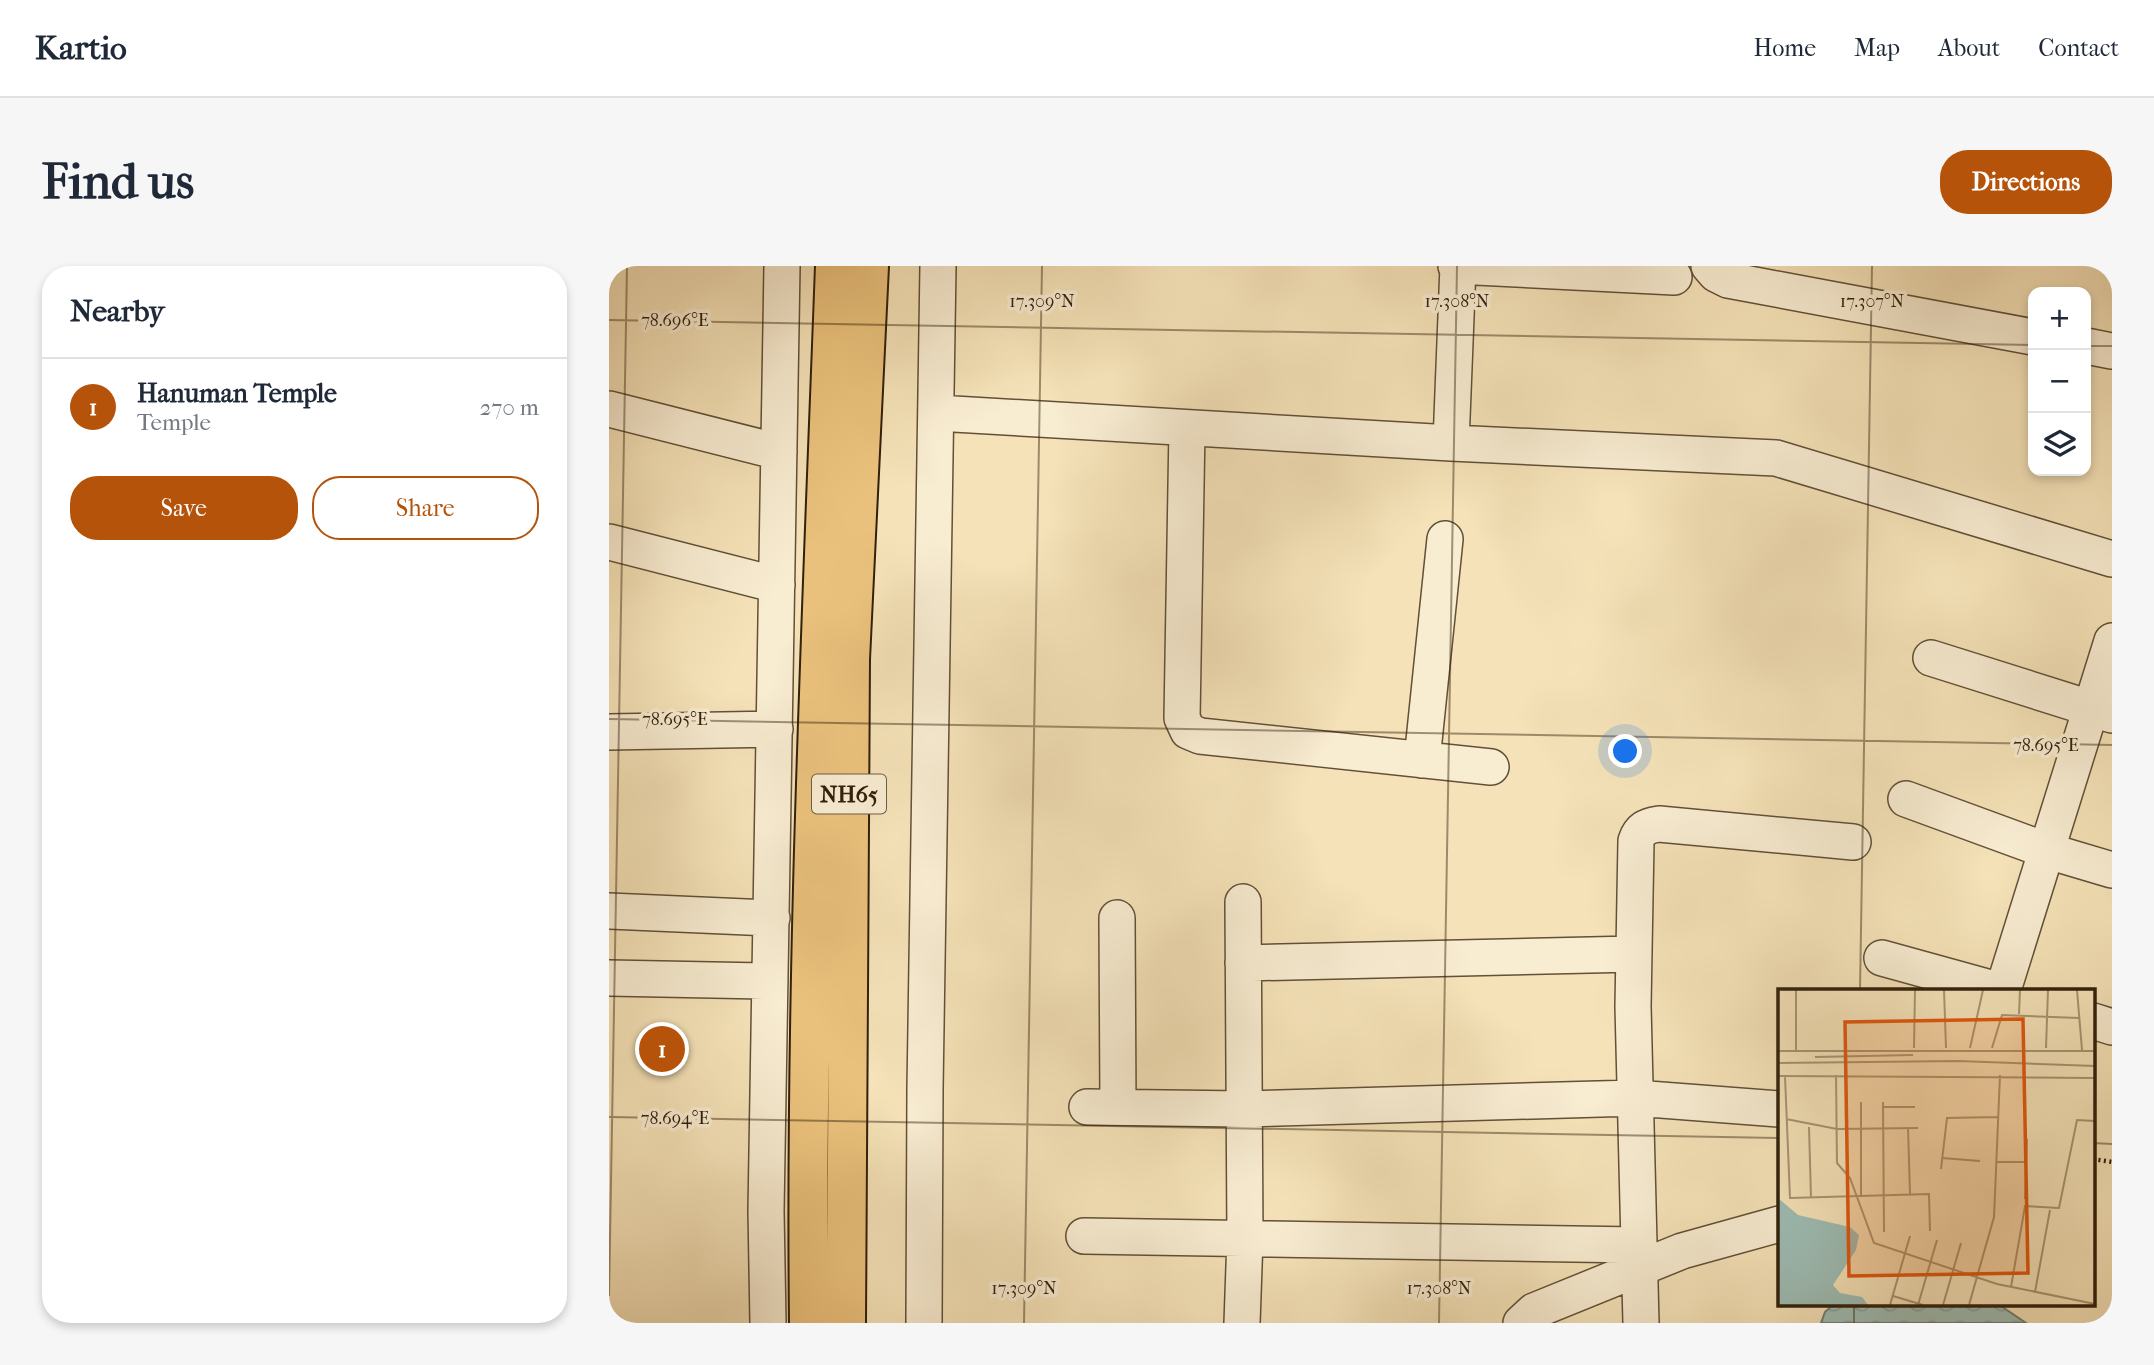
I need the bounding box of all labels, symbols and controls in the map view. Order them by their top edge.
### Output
text: Kartio [35,29,127,68]
text: Home [1754,34,1816,62]
text: Map [1854,34,1900,62]
text: About [1938,34,2000,62]
text: Contact [2038,34,2119,62]
button: Directions [1940,150,2112,214]
text: Find us [42,153,194,211]
map controls [2028,287,2091,476]
button: + [2028,287,2091,350]
text: 17.309°N [1009,291,1075,312]
text: 17.308°N [1425,291,1490,312]
text: 17.307°N [1840,291,1905,312]
text: Nearby [70,294,165,329]
text: 78.696°E [641,310,709,331]
button: − [2028,350,2091,413]
text: Hanuman Temple [137,378,337,409]
text: 1 [89,394,97,421]
text: 270 m [479,394,539,421]
text: Temple [137,409,211,436]
button: layers [2028,413,2091,476]
button: Save [70,476,298,540]
button: Share [312,476,539,540]
text: 78.695°E [642,709,708,730]
your location [1608,734,1642,768]
text: 78.695°E [2013,735,2079,756]
road number: NH65 [812,774,886,814]
inset map [1778,989,2095,1306]
pin: 1 [639,1023,685,1075]
text: 78.694°E [641,1108,709,1129]
text: 17.309°N [991,1278,1057,1299]
text: 17.308°N [1407,1278,1472,1299]

